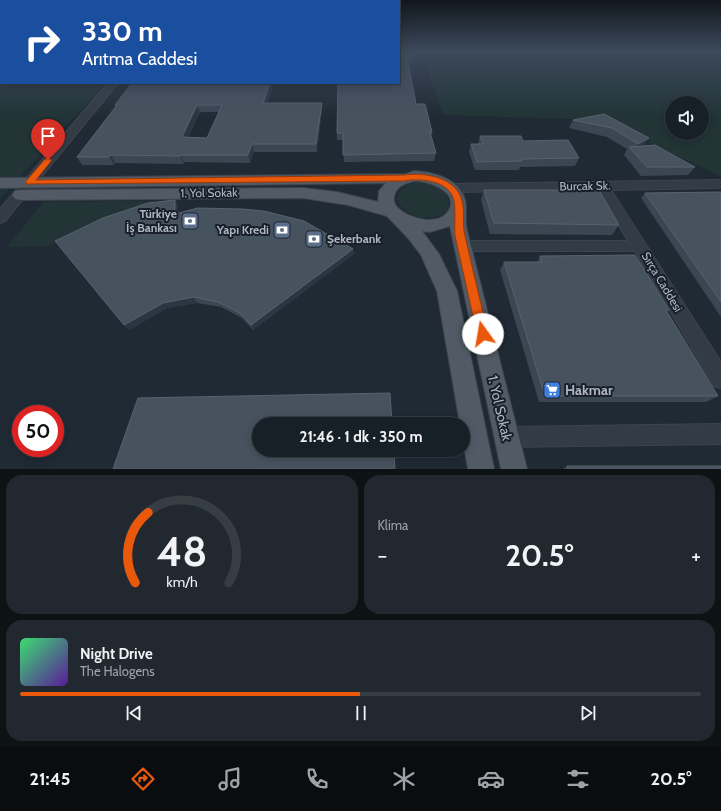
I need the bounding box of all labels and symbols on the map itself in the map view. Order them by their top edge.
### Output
pin [31,119,65,160]
street label: Burcak Sk. [559,178,611,193]
street label: 1. Yol Sokak [180,184,238,200]
place label: Türkiye İş Bankası [126,206,177,235]
bank icon: Türkiye İş Bankası [180,211,200,231]
bank icon: Yapı Kredi [272,220,292,240]
place label: Yapı Kredi [216,222,269,237]
bank icon: Şekerbank [304,229,324,249]
place label: Şekerbank [327,231,381,246]
street label: Sırça Caddesi [639,249,686,314]
position arrow [462,313,504,355]
street label: 1. Yol Sokak [484,374,516,443]
supermarket icon: Hakmar [542,380,562,400]
place label: Hakmar [565,381,613,399]
speed limit sign: 50 [12,405,64,457]

